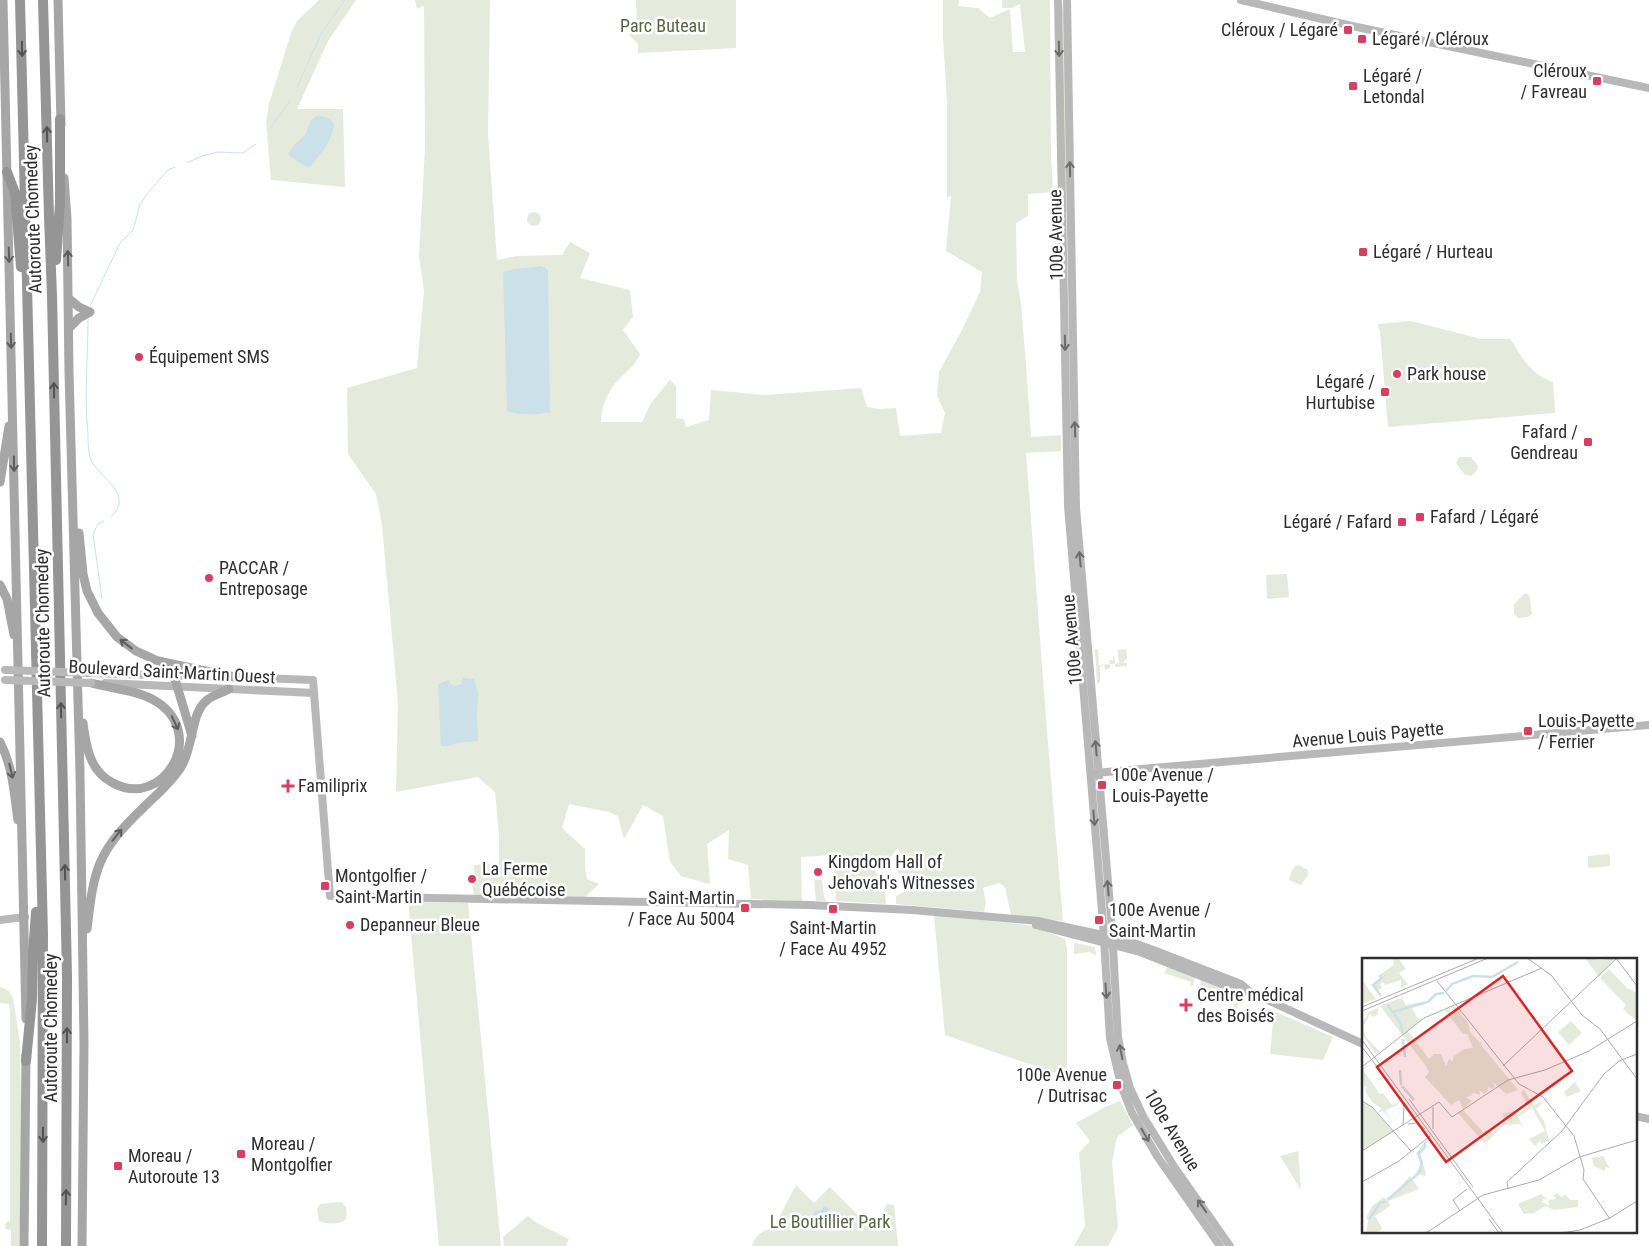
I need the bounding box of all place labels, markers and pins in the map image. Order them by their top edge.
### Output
place label: Cléroux / Légaré [1221,19,1338,40]
marker: Cléroux / Légaré [1342,24,1354,36]
place label: Légaré / Cléroux [1372,28,1489,49]
marker: Légaré / Cléroux [1356,33,1368,45]
place label: Cléroux / Favreau [1521,60,1587,102]
place label: Légaré / Letondal [1363,65,1425,107]
marker: Cléroux / Favreau [1591,75,1603,87]
marker: Légaré / Letondal [1347,80,1359,92]
place label: Légaré / Hurteau [1373,241,1493,262]
marker: Légaré / Hurteau [1357,246,1369,258]
place label: Équipement SMS [149,346,269,367]
marker: Équipement SMS [133,351,145,363]
place label: Park house [1407,363,1486,384]
marker: Park house [1391,368,1403,380]
place label: Légaré / Hurtubise [1306,371,1375,413]
marker: Légaré / Hurtubise [1379,386,1391,398]
place label: Fafard / Gendreau [1510,421,1578,463]
marker: Fafard / Gendreau [1582,436,1594,448]
place label: Fafard / Légaré [1430,506,1539,527]
place label: Légaré / Fafard [1283,511,1392,532]
marker: Fafard / Légaré [1414,511,1426,523]
marker: Légaré / Fafard [1396,516,1408,528]
place label: PACCAR / Entreposage [219,557,308,599]
marker: PACCAR / Entreposage [203,572,215,584]
place label: Louis-Payette / Ferrier [1538,710,1634,752]
marker: Louis-Payette / Ferrier [1522,725,1534,737]
place label: 100e Avenue / Louis-Payette [1112,764,1214,806]
place label: Familiprix [298,775,367,796]
marker: 100e Avenue / Louis-Payette [1096,779,1108,791]
marker: Familiprix [282,780,294,792]
place label: Kingdom Hall of Jehovah's Witnesses [828,851,975,893]
place label: La Ferme Québécoise [482,858,565,900]
place label: Montgolfier / Saint-Martin [335,865,428,907]
marker: Kingdom Hall of Jehovah's Witnesses [812,866,824,878]
marker: La Ferme Québécoise [466,873,478,885]
marker: Montgolfier / Saint-Martin [319,880,331,892]
place label: Saint-Martin / Face Au 5004 [628,887,735,929]
place label: 100e Avenue / Saint-Martin [1109,899,1211,941]
marker: Saint-Martin / Face Au 5004 [739,902,751,914]
marker: Saint-Martin / Face Au 4952 [827,903,839,915]
place label: Depanneur Bleue [360,914,480,935]
marker: 100e Avenue / Saint-Martin [1093,914,1105,926]
place label: Saint-Martin / Face Au 4952 [779,917,887,959]
marker: Depanneur Bleue [344,919,356,931]
place label: Centre médical des Boisés [1197,984,1304,1026]
marker: Centre médical des Boisés [1179,998,1193,1012]
place label: 100e Avenue / Dutrisac [1016,1064,1107,1106]
marker: 100e Avenue / Dutrisac [1111,1079,1123,1091]
place label: Moreau / Montgolfier [251,1133,333,1175]
place label: Moreau / Autoroute 13 [128,1145,220,1187]
marker: Moreau / Montgolfier [235,1148,247,1160]
marker: Moreau / Autoroute 13 [112,1160,124,1172]

